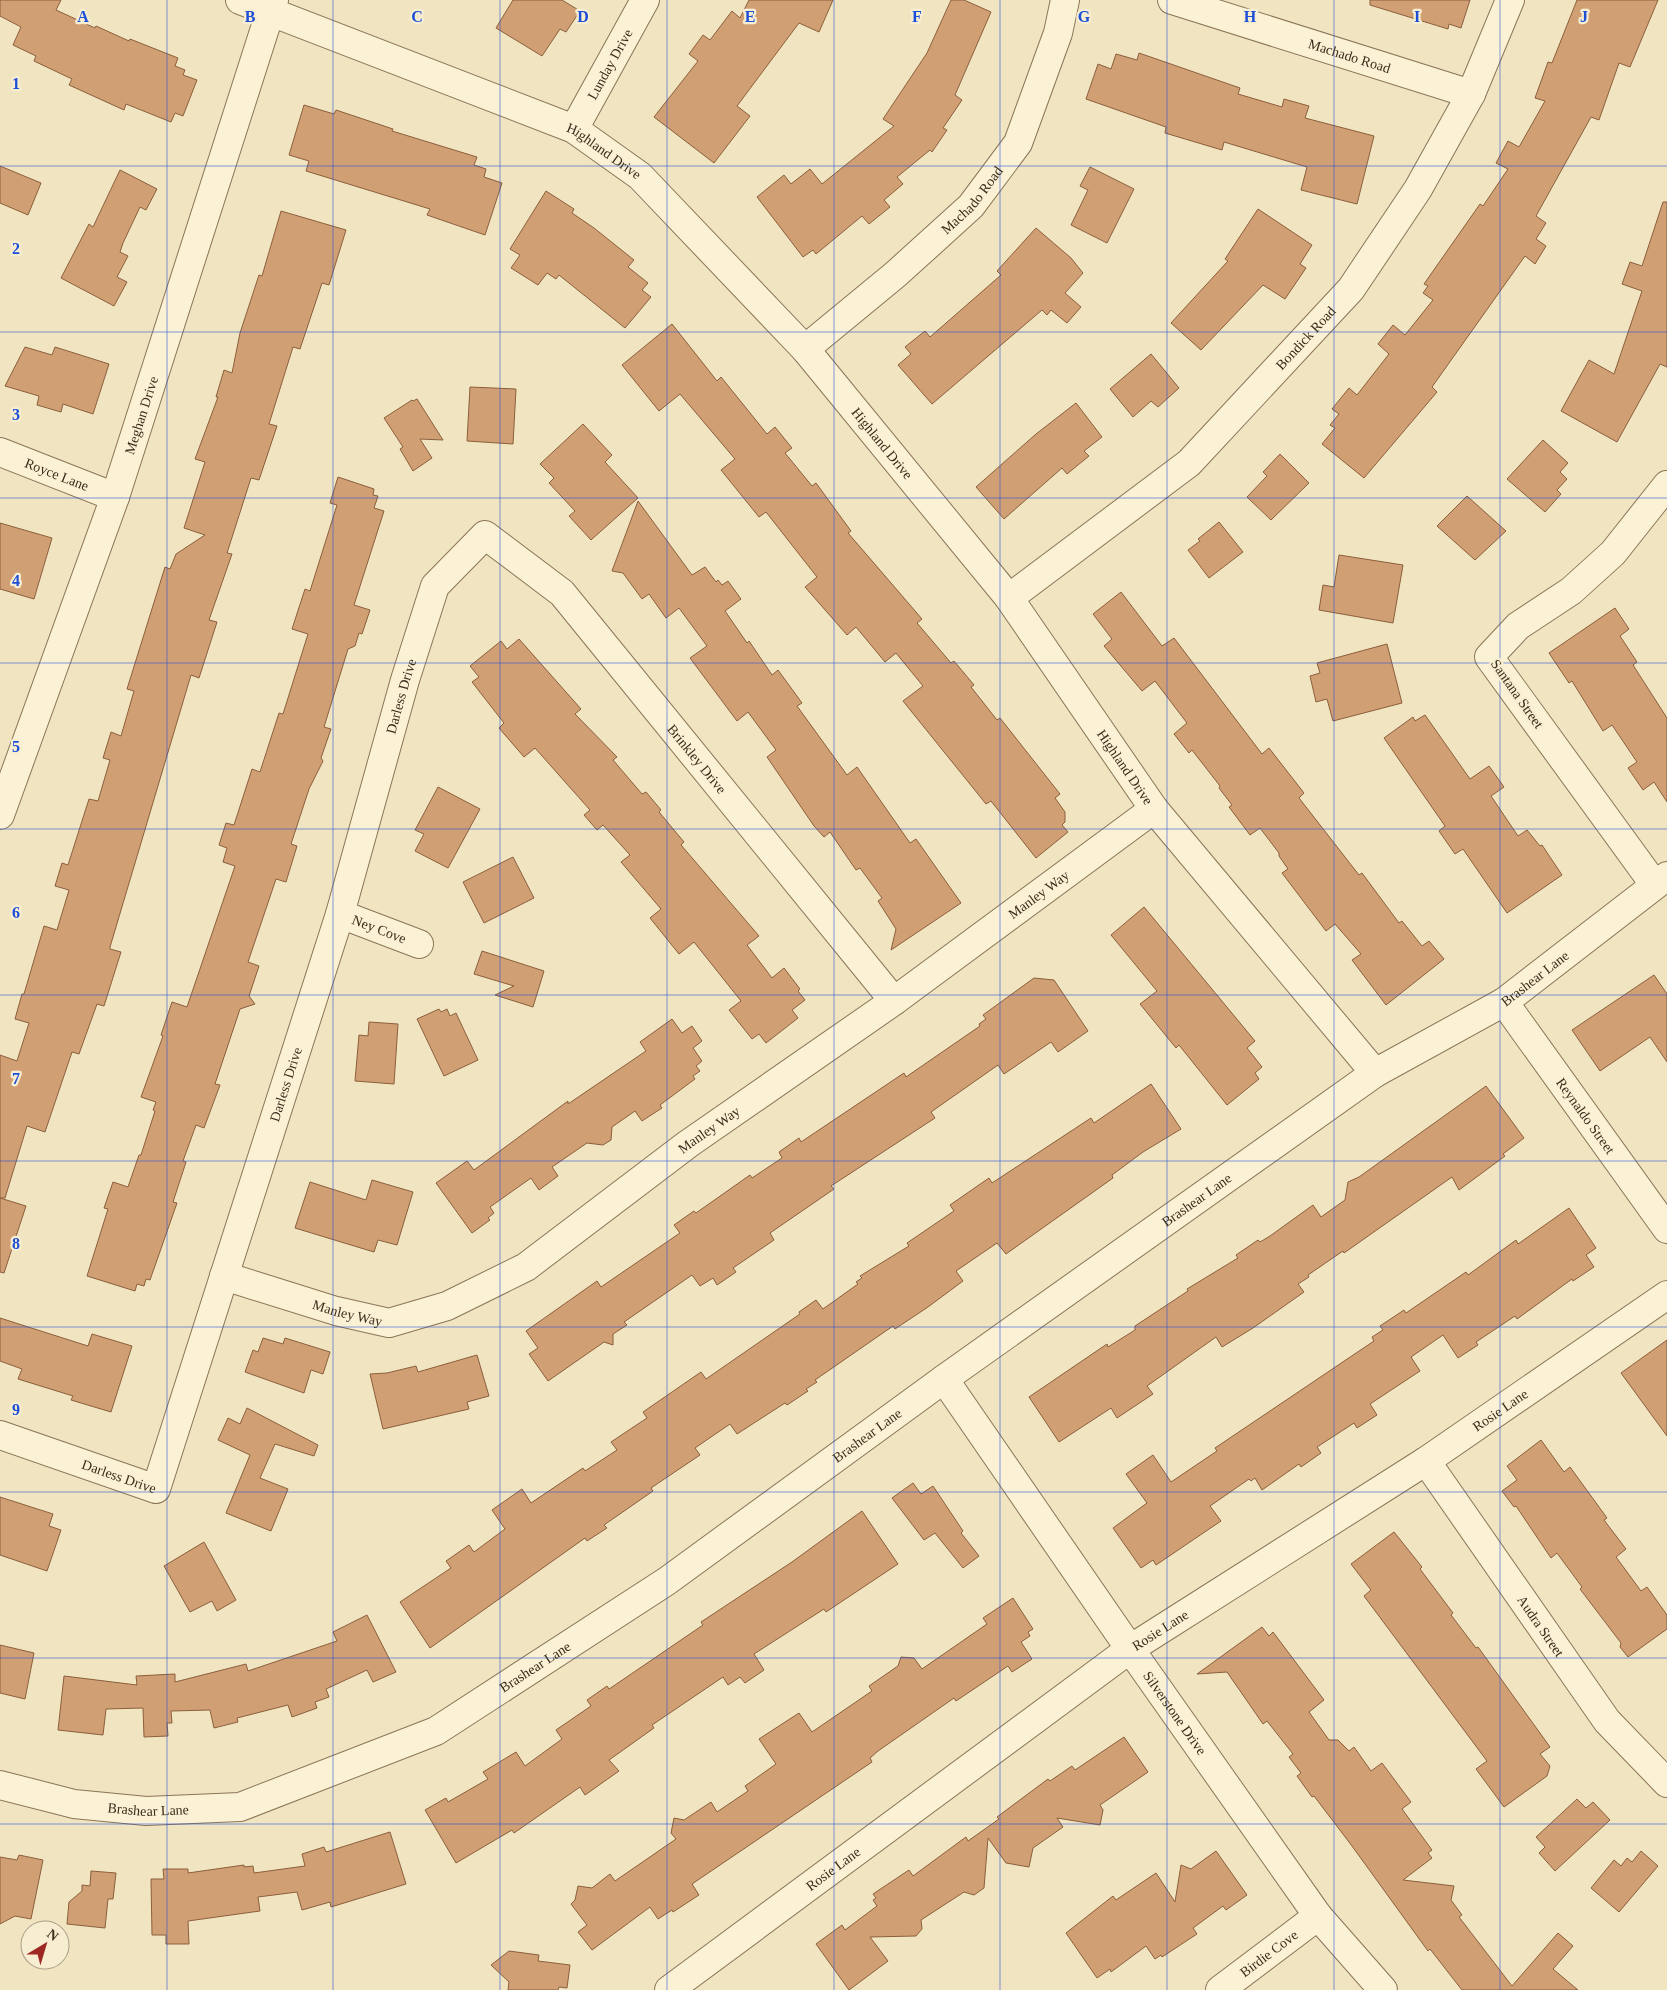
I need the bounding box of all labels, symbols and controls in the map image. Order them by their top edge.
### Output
text: A [77,8,89,25]
text: B [245,8,256,25]
text: C [411,8,423,25]
text: D [577,8,589,25]
text: E [745,8,755,25]
text: F [912,8,922,25]
text: G [1078,8,1091,25]
text: H [1244,8,1257,25]
text: I [1414,8,1420,25]
text: J [1580,8,1588,25]
street label: Lunday Drive [584,26,635,102]
street label: Machado Road [1307,36,1392,76]
text: 1 [12,75,20,92]
street label: Highland Drive [565,120,644,182]
street label: Machado Road [938,164,1005,237]
text: 2 [12,240,20,257]
street label: Bondick Road [1273,303,1338,372]
street label: Meghan Drive [122,374,161,456]
street label: Highland Drive [849,405,916,482]
text: 3 [12,406,20,423]
street label: Royce Lane [23,455,91,493]
text: 4 [12,572,20,589]
street label: Darless Drive [383,657,419,735]
street label: Santana Street [1488,657,1546,731]
street label: Brinkley Drive [665,721,729,796]
street label: Highland Drive [1094,727,1156,807]
text: 5 [12,738,20,755]
street label: Manley Way [1005,867,1072,922]
text: 6 [12,904,20,921]
street label: Ney Cove [350,912,408,946]
street label: Brashear Lane [1498,947,1571,1009]
street label: Darless Drive [267,1045,304,1123]
text: 7 [12,1070,20,1087]
street label: Reynaldo Street [1553,1075,1618,1157]
street label: Manley Way [675,1103,742,1156]
street label: Brashear Lane [1159,1170,1234,1229]
text: 8 [12,1235,20,1252]
street label: Manley Way [311,1297,384,1329]
street label: Rosie Lane [1470,1386,1530,1434]
text: 9 [12,1401,20,1418]
street label: Brashear Lane [830,1405,904,1465]
street label: Darless Drive [80,1456,158,1496]
street label: Audra Street [1514,1592,1567,1660]
street label: Rosie Lane [1129,1607,1191,1653]
street label: Brashear Lane [497,1638,573,1695]
street label: Silverstone Drive [1141,1668,1209,1757]
street label: Brashear Lane [107,1800,189,1819]
street label: Rosie Lane [803,1844,863,1894]
north arrow [20,1920,70,1970]
text: N [44,1926,61,1944]
street label: Birdie Cove [1237,1927,1300,1980]

